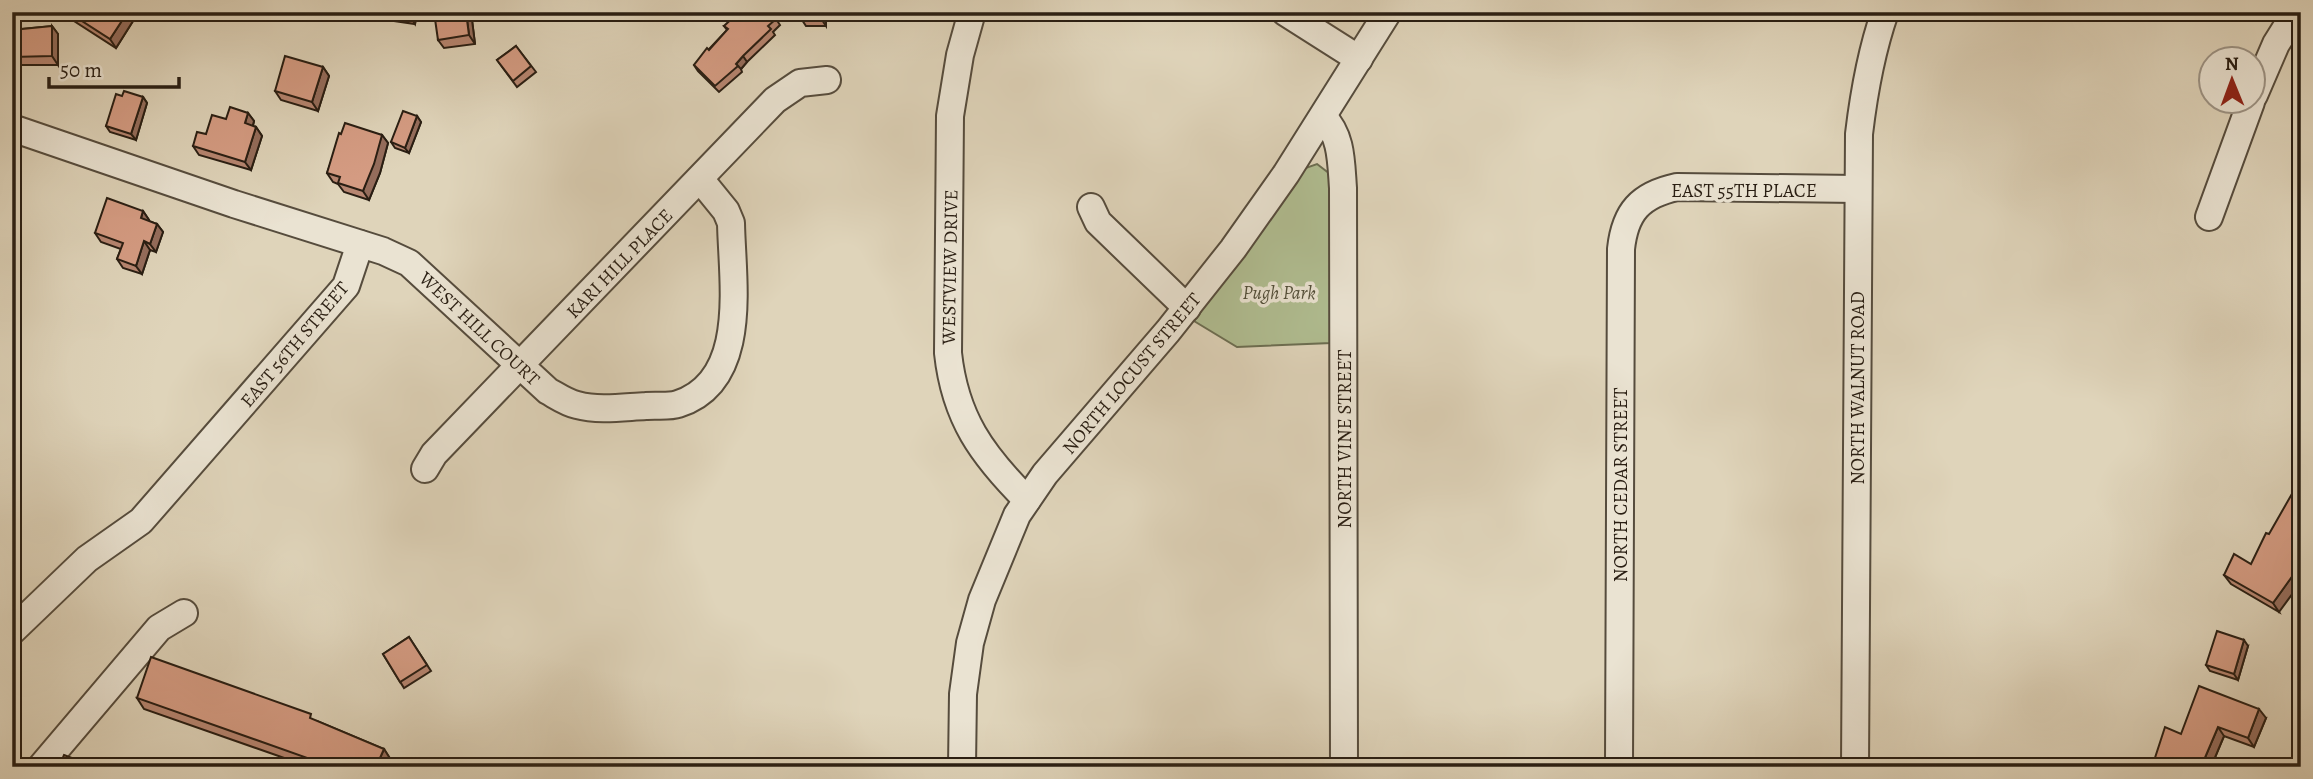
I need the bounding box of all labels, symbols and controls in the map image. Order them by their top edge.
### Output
scale bar [49,46,178,90]
north arrow [2198,46,2268,116]
text: N [2225,51,2239,77]
text: 50 m [60,56,102,84]
street label: EAST 55TH PLACE [1671,178,1817,204]
street label: WESTVIEW DRIVE [936,189,964,346]
street label: KARI HILL PLACE [561,203,679,324]
street label: WEST HILL COURT [412,265,546,392]
street label: EAST 56TH STREET [234,276,356,413]
park label: Pugh Park [1242,280,1316,306]
street label: NORTH LOCUST STREET [1056,287,1208,460]
street label: NORTH WALNUT ROAD [1845,291,1871,485]
street label: NORTH VINE STREET [1332,349,1358,528]
street label: NORTH CEDAR STREET [1608,387,1634,582]

